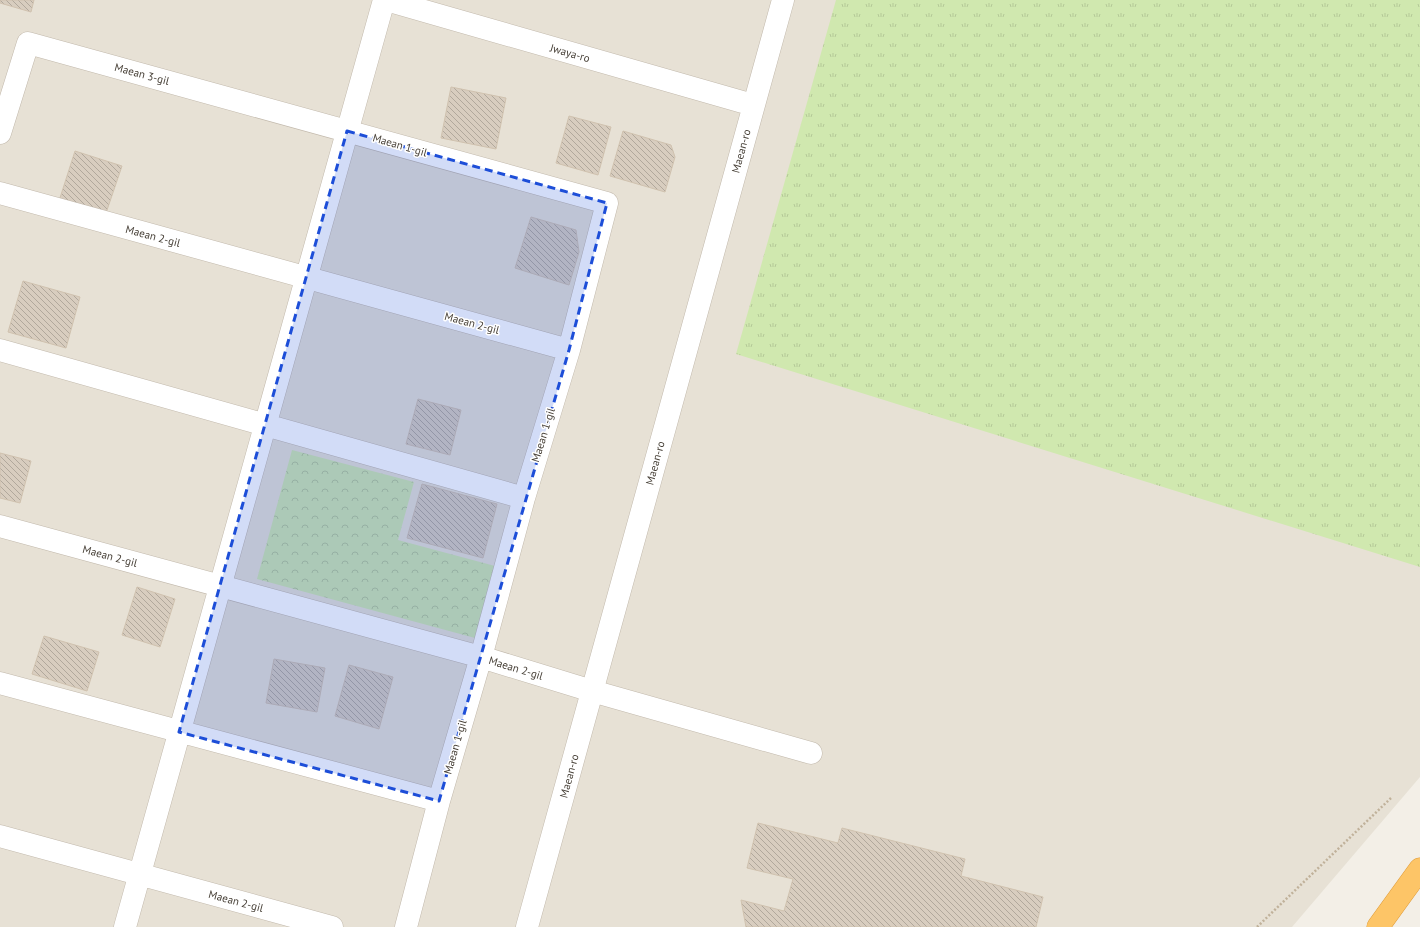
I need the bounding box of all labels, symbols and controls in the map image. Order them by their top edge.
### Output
street label: Jwaya-ro [547,40,592,65]
street label: Maean 3-gil [113,60,172,88]
street label: Maean-ro [728,127,754,174]
street label: Maean 1-gil [371,131,430,160]
street label: Maean 2-gil [124,222,183,250]
street label: Maean 2-gil [443,309,502,337]
street label: Maean 1-gil [528,405,558,464]
street label: Maean-ro [642,439,668,486]
street label: Maean 2-gil [81,542,140,570]
street label: Maean 2-gil [487,653,546,683]
street label: Maean 1-gil [441,717,470,776]
street label: Maean-ro [556,752,582,799]
street label: Maean 2-gil [207,887,266,915]

